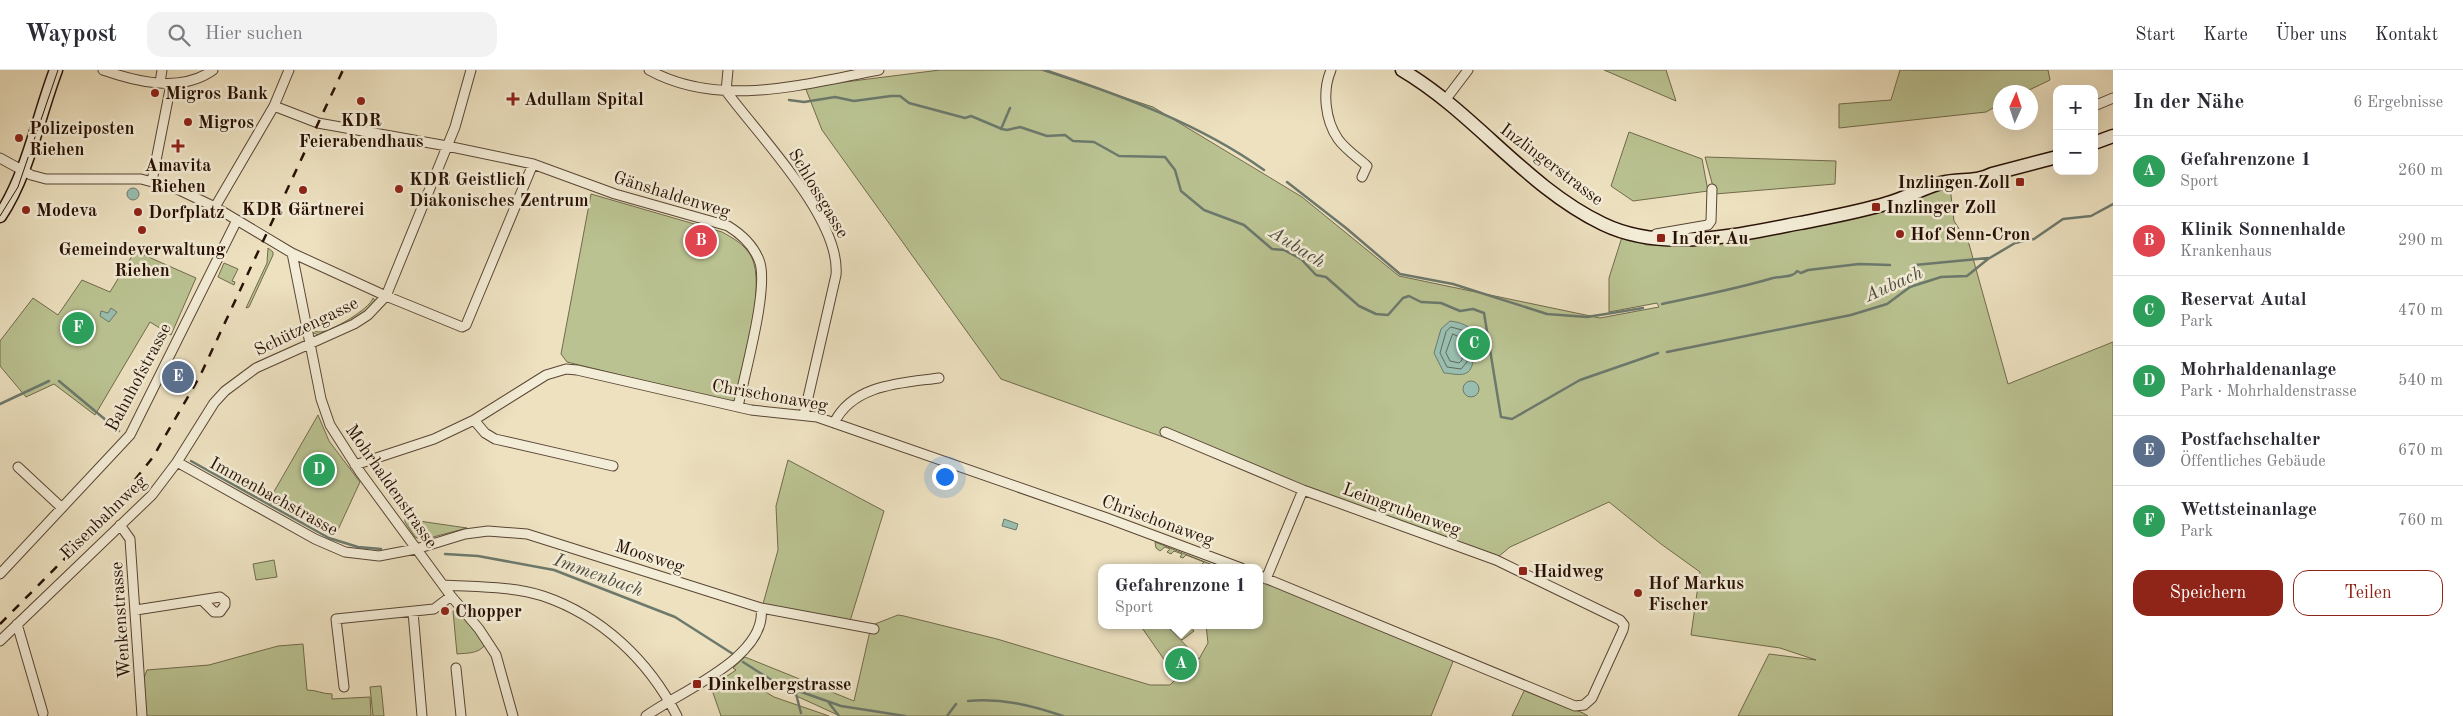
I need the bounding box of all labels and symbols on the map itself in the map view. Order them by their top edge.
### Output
place label: Migros Bank [165,85,268,103]
north arrow [1993,85,2038,130]
marker: Migros Bank [149,87,161,99]
place label: Adullam Spital [524,91,644,109]
marker: Adullam Spital [506,92,520,106]
marker: KDR Feierabendhaus [355,95,367,107]
place label: KDR Feierabendhaus [298,112,424,151]
place label: Migros [198,114,254,132]
marker: Migros [182,116,194,128]
place label: Polizeiposten Riehen [29,120,134,159]
street label: Inzlingerstrasse [1497,120,1606,209]
marker: Polizeiposten Riehen [13,132,25,144]
marker: Amavita Riehen [172,140,184,152]
street label: Schlossgasse [784,146,852,241]
place label: Amavita Riehen [145,157,211,196]
street label: Gänshaldenweg [611,169,733,221]
place label: KDR Geistlich Diakonisches Zentrum [409,171,589,210]
place label: Inzlingen Zoll [1898,174,2010,192]
marker: Inzlingen Zoll [2014,176,2026,188]
marker: KDR Geistlich Diakonisches Zentrum [393,183,405,195]
marker: KDR Gärtnerei [297,184,309,196]
place label: Inzlinger Zoll [1886,199,1997,217]
place label: KDR Gärtnerei [242,201,364,219]
marker: Inzlinger Zoll [1870,201,1882,213]
place label: Modeva [36,202,97,220]
marker: Modeva [20,204,32,216]
place label: Dorfplatz [148,204,225,222]
marker: Dorfplatz [132,206,144,218]
pin: B [685,222,717,260]
water label: Aubach [1265,223,1328,273]
marker: Gemeindeverwaltung Riehen [136,224,148,236]
place label: Hof Senn-Cron [1910,226,2030,244]
marker: Hof Senn-Cron [1894,228,1906,240]
place label: In der Au [1671,230,1749,248]
marker: In der Au [1655,232,1667,244]
place label: Gemeindeverwaltung Riehen [58,241,226,280]
water label: Aubach [1861,264,1926,307]
street label: Schützengasse [252,294,361,360]
pin: F [62,309,94,347]
street label: Bahnhofstrasse [103,320,175,435]
pin: C [1458,325,1490,363]
pin: E [162,358,194,396]
street label: Chrischonaweg [710,377,830,415]
street label: Mohrhaldenstrasse [342,421,441,552]
pin: D [303,451,335,489]
street label: Immenbachstrasse [206,454,341,540]
your location [932,464,958,490]
street label: Eisenbahnweg [57,472,150,563]
street label: Leimgrubenweg [1340,480,1464,540]
street label: Chrischonaweg [1099,492,1216,550]
street label: Moosweg [613,537,687,577]
water label: Immenbach [550,551,646,601]
street label: Wenkenstrasse [108,561,134,679]
place label: Haidweg [1533,563,1603,581]
marker: Haidweg [1517,565,1529,577]
place label: Hof Markus Fischer [1648,575,1744,614]
marker: Hof Markus Fischer [1632,587,1644,599]
place label: Chopper [455,603,522,621]
marker: Chopper [439,605,451,617]
pin: A [1165,645,1197,683]
place label: Dinkelbergstrasse [707,676,852,694]
marker: Dinkelbergstrasse [691,678,703,690]

